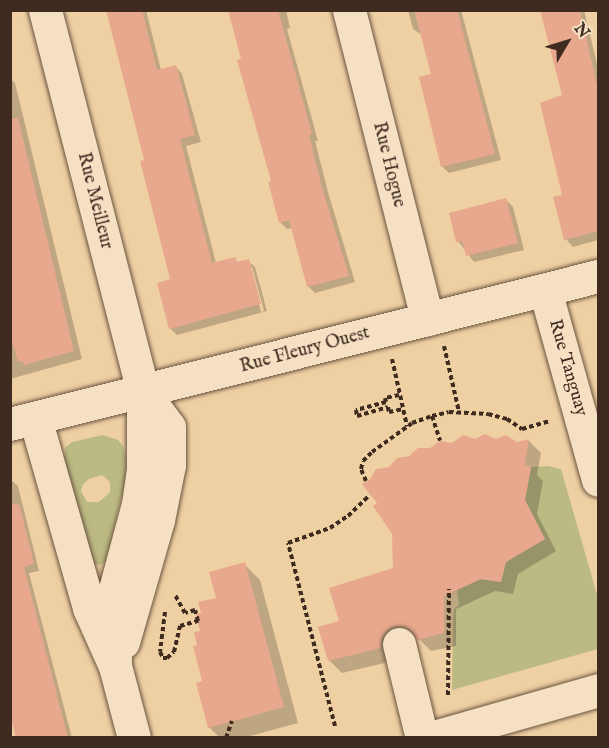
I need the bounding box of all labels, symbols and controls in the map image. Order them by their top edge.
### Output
north arrow [537,12,597,72]
text: N [569,19,593,43]
street label: Rue Hogue [367,120,409,210]
street label: Rue Meilleur [72,150,116,252]
street label: Rue Tanguay [543,317,591,419]
street label: Rue Fleury Ouest [238,323,372,379]

